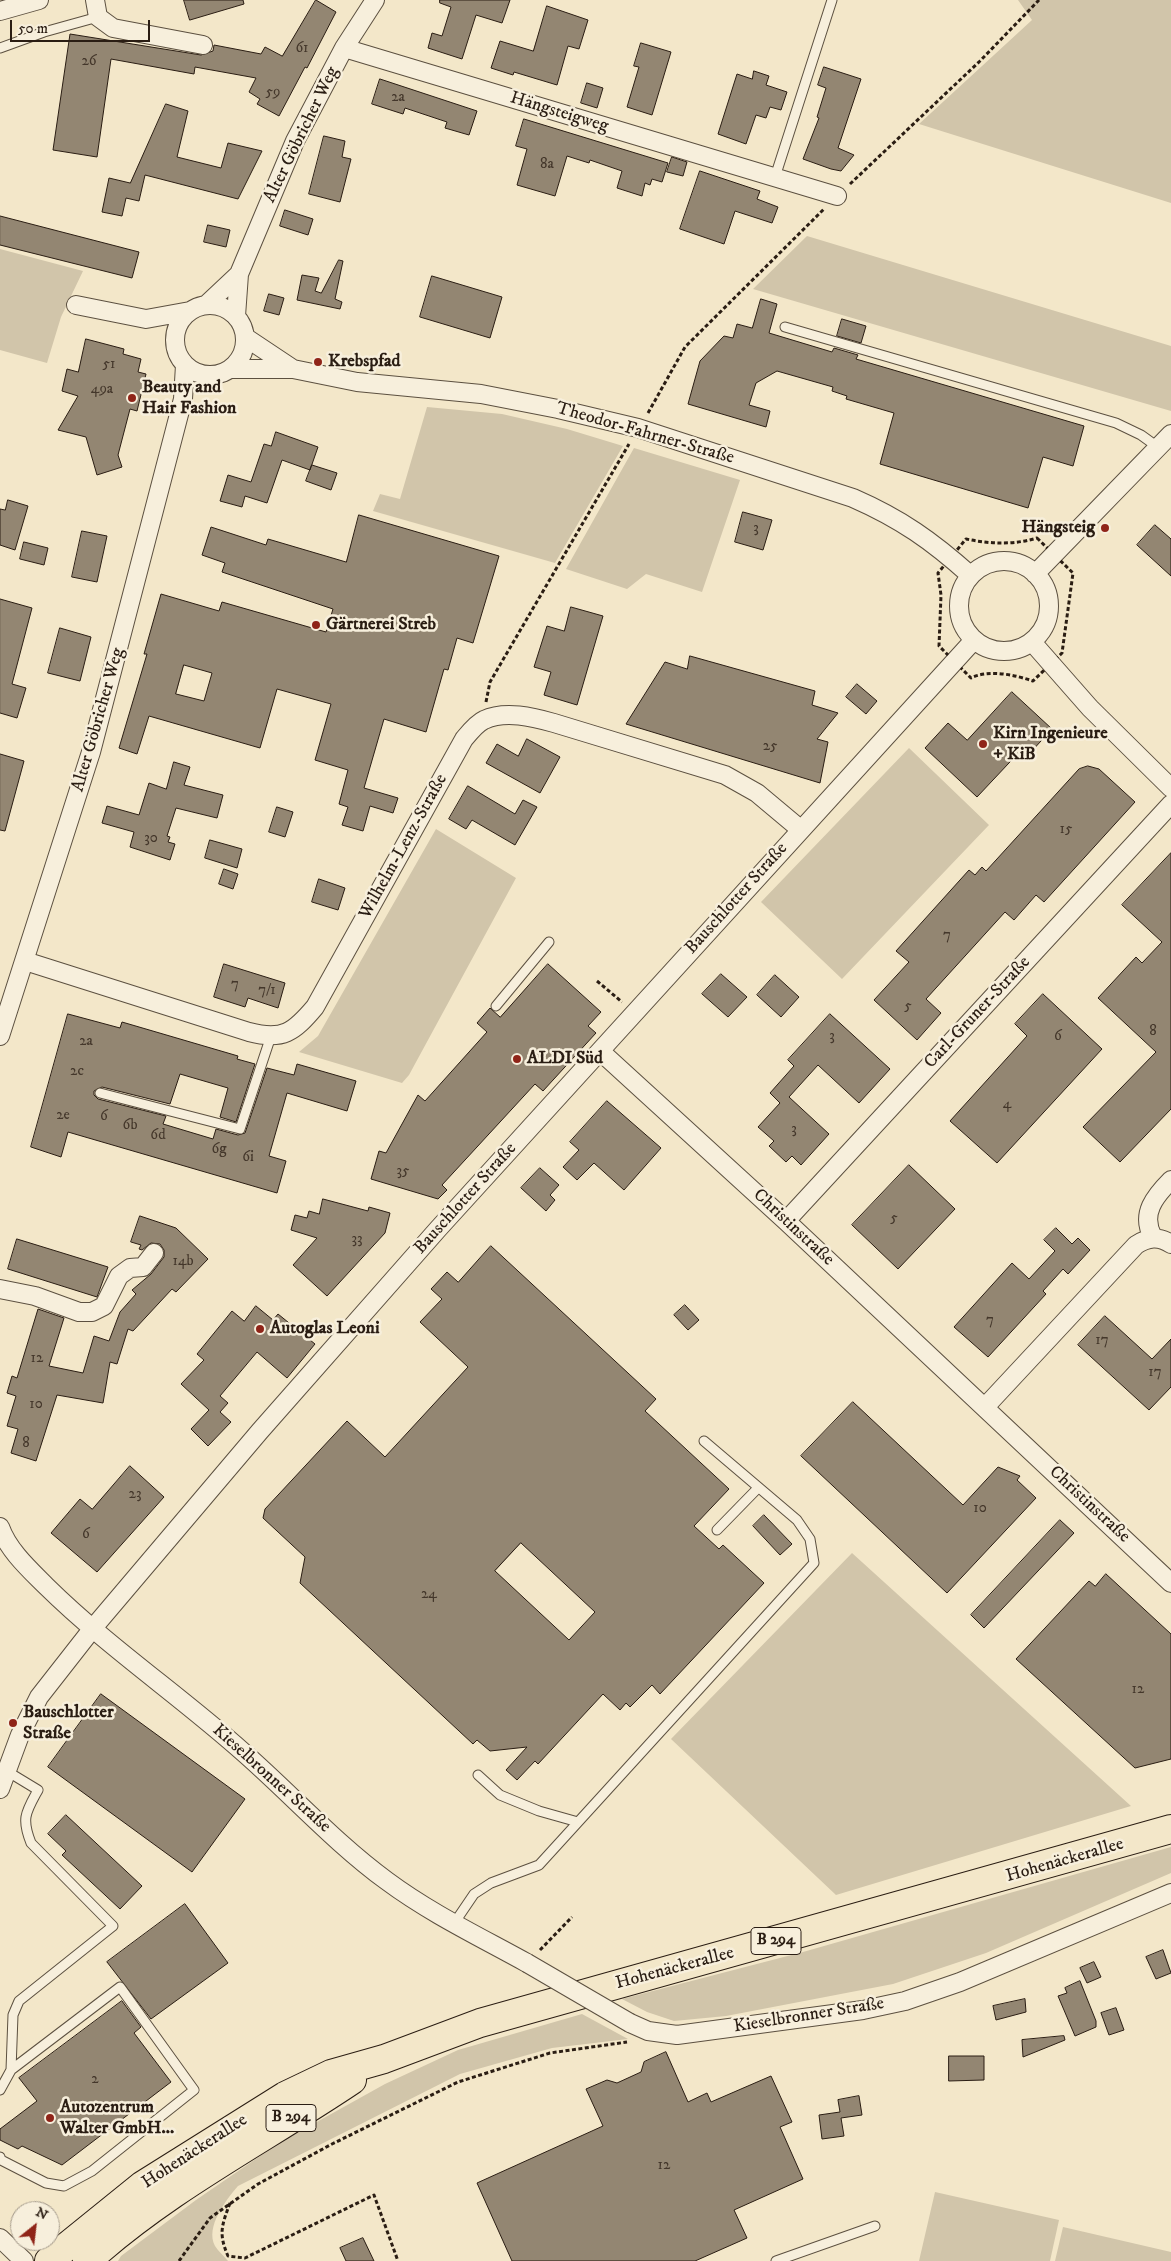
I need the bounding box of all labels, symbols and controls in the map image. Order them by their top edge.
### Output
scale bar [12,10,152,42]
text: 50 m [18,19,48,38]
house number: 61 [295,40,309,58]
house number: 26 [81,53,97,71]
street label: Alter Göbricher Weg [260,63,344,207]
house number: 59 [266,84,280,102]
street label: Hängsteigweg [507,88,611,138]
house number: 2a [391,89,405,107]
house number: 8a [540,156,554,174]
place label: Krebspfad [328,351,401,373]
house number: 51 [103,356,115,374]
marker: Krebspfad [312,356,324,368]
place label: Beauty and Hair Fashion [142,377,236,419]
house number: 49a [91,381,113,399]
marker: Beauty and Hair Fashion [126,392,138,404]
street label: Theodor-Fahrner-Straße [554,398,736,470]
place label: Hängsteig [1021,517,1095,539]
house number: 3 [753,520,759,538]
marker: Hängsteig [1099,522,1111,534]
place label: Gärtnerei Streb [326,614,436,636]
marker: Gärtnerei Streb [310,619,322,631]
street label: Alter Göbricher Weg [68,646,130,794]
place label: Kirn Ingenieure + KiB [993,723,1108,766]
house number: 25 [763,738,777,756]
marker: Kirn Ingenieure + KiB [977,738,989,750]
street label: Wilhelm-Lenz-Straße [355,771,453,923]
house number: 15 [1060,821,1072,839]
house number: 30 [144,830,158,848]
street label: Bauschlotter Straße [681,839,793,959]
house number: 7 [943,927,951,945]
street label: Carl-Gruner-Straße [920,952,1036,1074]
house number: 7 [231,976,239,994]
house number: 7/1 [258,982,276,1000]
house number: 5 [904,998,912,1016]
house number: 8 [1149,1023,1157,1041]
house number: 3 [829,1028,835,1046]
house number: 6 [1054,1028,1062,1046]
house number: 2a [79,1033,93,1051]
place label: ALDI Süd [527,1048,603,1070]
marker: ALDI Süd [511,1053,523,1065]
house number: 2c [70,1063,84,1081]
house number: 4 [1003,1096,1011,1114]
house number: 2e [56,1107,70,1125]
house number: 6 [100,1108,108,1126]
house number: 6b [123,1117,137,1135]
house number: 3 [791,1121,797,1139]
house number: 6d [150,1127,166,1145]
street label: Bauschlotter Straße [410,1139,522,1259]
house number: 6g [211,1141,227,1159]
house number: 6i [242,1149,254,1167]
house number: 35 [396,1163,410,1181]
street label: Christinstraße [748,1185,838,1271]
house number: 5 [890,1210,898,1228]
house number: 33 [351,1231,363,1249]
house number: 14b [172,1253,194,1271]
house number: 7 [986,1312,994,1330]
place label: Autoglas Leoni [270,1318,380,1340]
marker: Autoglas Leoni [254,1323,266,1335]
house number: 17 [1095,1332,1109,1350]
house number: 12 [31,1350,43,1368]
house number: 17 [1148,1364,1162,1382]
house number: 10 [29,1396,43,1414]
house number: 8 [22,1435,30,1453]
street label: Christinstraße [1044,1462,1134,1548]
house number: 23 [129,1486,141,1504]
house number: 10 [973,1500,987,1518]
house number: 6 [82,1526,90,1544]
house number: 24 [421,1586,437,1604]
house number: 12 [1132,1681,1144,1699]
place label: Bauschlotter Straße [23,1702,114,1745]
marker: Bauschlotter Straße [7,1717,19,1729]
street label: Kieselbronner Straße [207,1720,335,1838]
street label: Hohenäckerallee [1004,1834,1126,1888]
road number: B 294 [751,1928,801,1954]
street label: Hohenäckerallee [614,1943,736,1995]
street label: Kieselbronner Straße [732,1993,886,2039]
house number: 2 [91,2071,99,2089]
place label: Autozentrum Walter GmbH... [60,2097,174,2140]
road number: B 294 [266,2104,316,2132]
street label: Hohenäckerallee [138,2110,252,2194]
marker: Autozentrum Walter GmbH... [44,2112,56,2124]
house number: 12 [658,2157,670,2175]
north arrow [10,2201,60,2251]
text: N [32,2203,51,2224]

